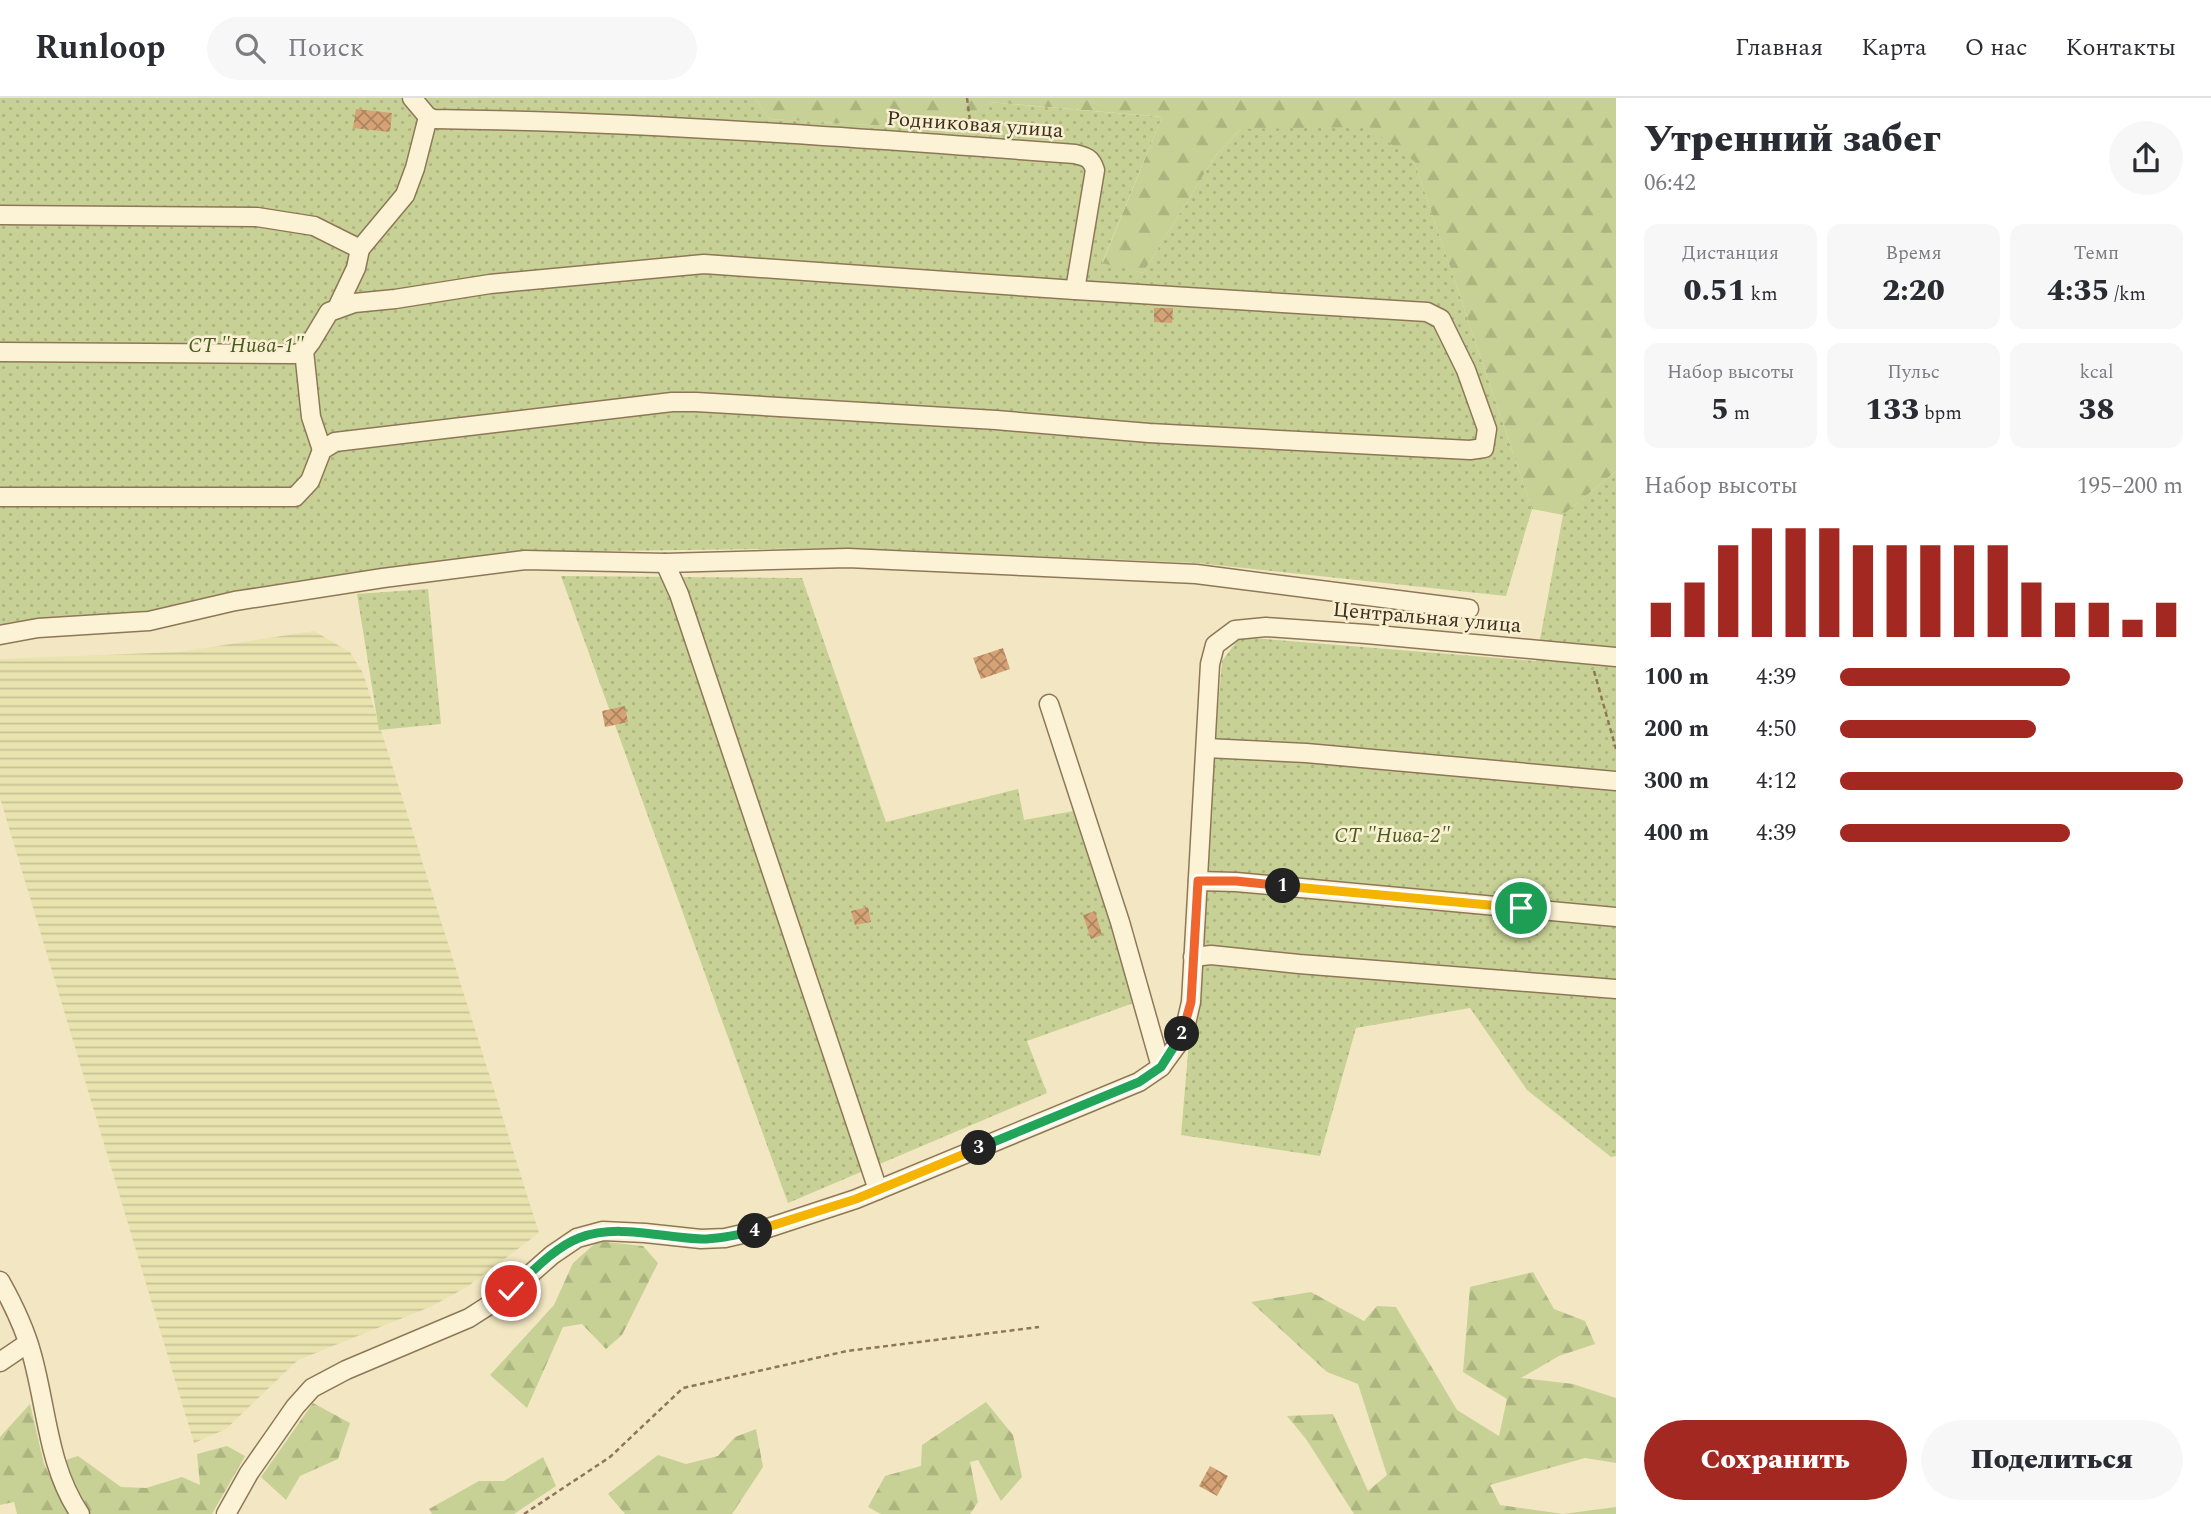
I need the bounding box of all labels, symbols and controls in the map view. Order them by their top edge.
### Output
search box [207,17,697,80]
text: Runloop [35,23,165,73]
text: Поиск [287,28,364,68]
icon: search [231,29,269,67]
text: Главная [1735,30,1823,66]
text: Карта [1861,30,1927,66]
text: О нас [1965,30,2028,66]
text: Контакты [2066,30,2176,66]
street label: Родниковая улица [885,103,1065,147]
text: Утренний забег [1644,111,1940,169]
button: share [2109,121,2183,195]
text: 06:42 [1644,166,1696,201]
text: Дистанция [1682,239,1779,268]
text: Время [1885,239,1942,268]
text: Темп [2074,239,2119,268]
text: 0.51 [1683,268,1746,314]
text: 2:20 [1882,268,1945,314]
text: 4:35 [2047,268,2109,314]
text: km [1746,280,1778,309]
text: /km [2109,280,2146,309]
park label: СТ "Нива-1" [188,330,304,362]
text: Набор высоты [1667,358,1794,387]
text: Пульс [1887,358,1940,387]
text: kcal [2079,358,2114,387]
text: 5 [1711,387,1729,433]
text: 133 [1865,387,1919,433]
text: 38 [2079,387,2115,433]
text: m [1729,399,1750,428]
text: bpm [1919,399,1962,428]
text: Набор высоты [1644,469,1798,504]
text: 195–200 m [2077,469,2183,504]
street label: Центральная улица [1331,594,1523,642]
text: 100 m [1644,660,1709,695]
text: 4:39 [1756,660,1796,695]
text: 200 m [1644,712,1709,747]
text: 4:50 [1756,712,1796,747]
text: 300 m [1644,764,1709,799]
text: 4:12 [1756,764,1796,799]
text: 400 m [1644,816,1709,851]
text: 4:39 [1756,816,1796,851]
park label: СТ "Нива-2" [1334,820,1450,852]
pin: 1 [1266,868,1300,904]
text: 1 [1277,871,1288,900]
pin [1491,878,1551,938]
icon: arrive [1502,889,1540,927]
pin: 2 [1164,1016,1200,1052]
text: 2 [1176,1019,1187,1048]
pin: 3 [962,1130,996,1166]
text: 3 [973,1133,984,1162]
pin: 4 [738,1214,772,1248]
text: 4 [749,1216,760,1245]
pin [481,1261,541,1321]
icon: check [492,1272,530,1310]
button: Сохранить [1644,1420,1907,1500]
button: Поделиться [1921,1420,2183,1500]

